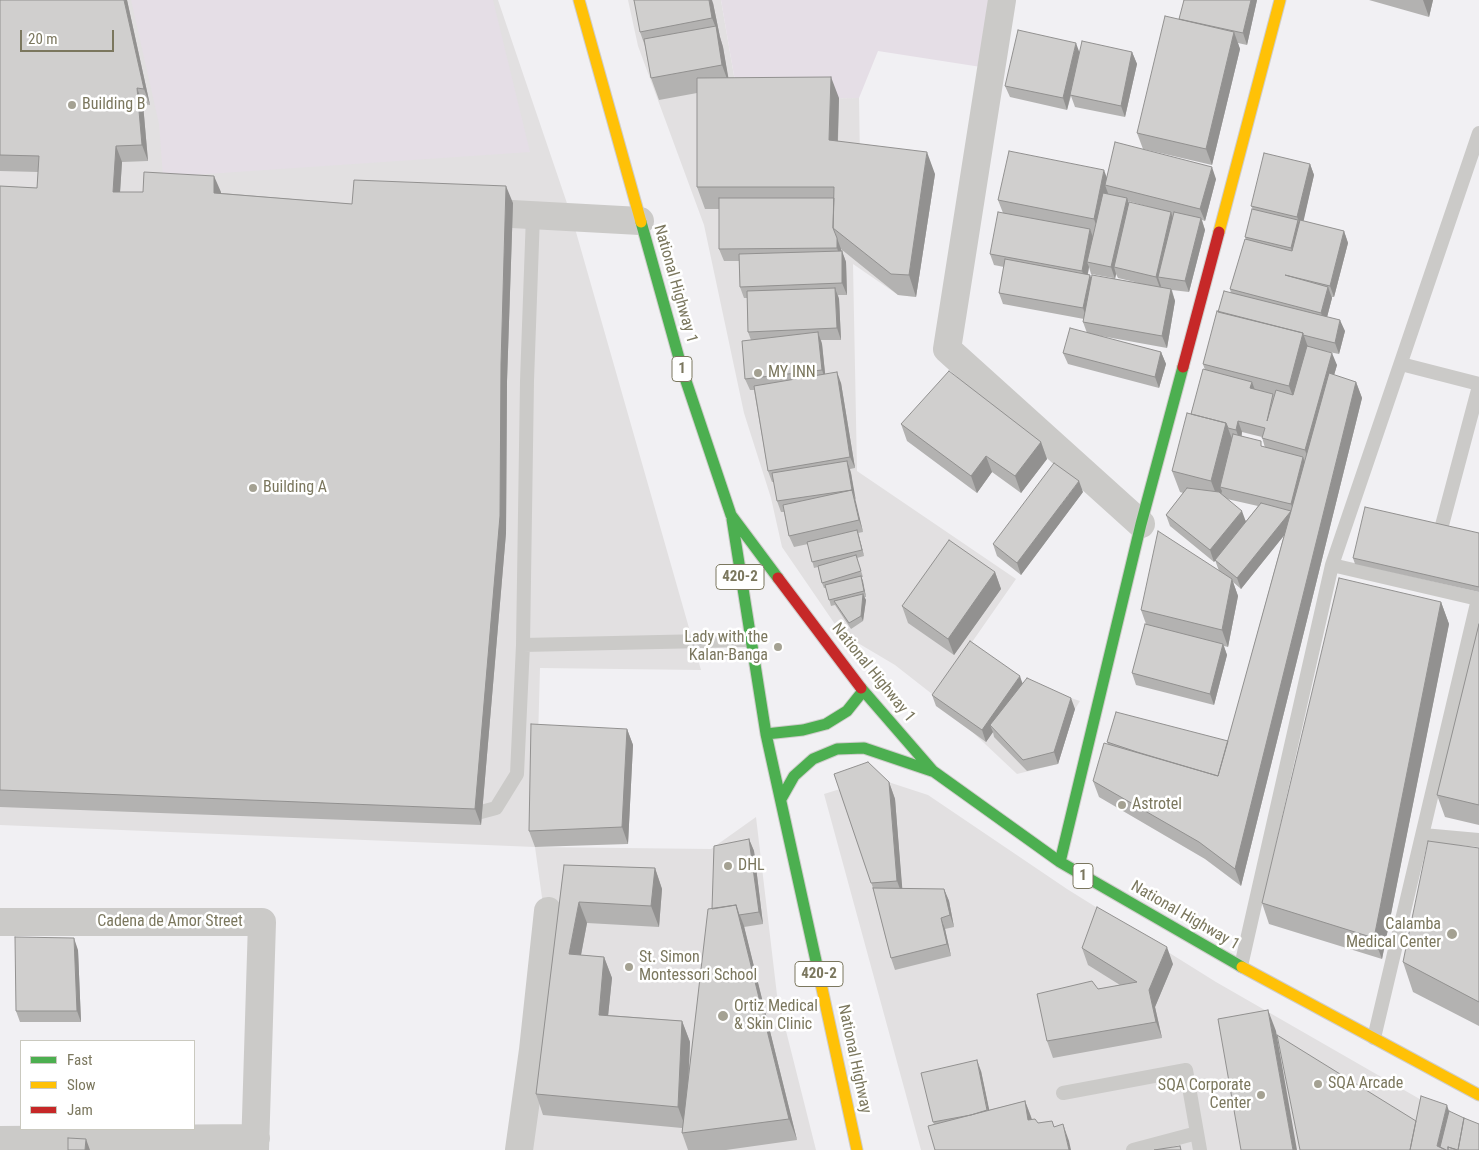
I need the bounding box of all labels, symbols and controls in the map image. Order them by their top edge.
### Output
scale bar [22,20,116,52]
text: 20 m [28,30,58,48]
place label: Building B [82,95,145,115]
marker: Building B [66,99,78,111]
street label: National Highway 1 [649,223,701,345]
road number: 1 [672,356,692,382]
place label: MY INN [768,363,816,383]
marker: MY INN [752,367,764,379]
place label: Building A [263,478,327,498]
marker: Building A [247,482,259,494]
road number: 420-2 [716,564,764,590]
street label: National Highway 1 [827,619,919,727]
place label: Lady with the Kalan-Banga [684,628,768,666]
marker: Lady with the Kalan-Banga [772,641,784,653]
place label: Astrotel [1132,795,1182,815]
marker: Astrotel [1116,799,1128,811]
place label: DHL [738,856,765,876]
marker: DHL [722,860,734,872]
road number: 1 [1073,864,1093,888]
street label: National Highway 1 [1127,877,1243,955]
street label: Cadena de Amor Street [97,912,243,932]
place label: Calamba Medical Center [1346,915,1441,953]
marker: Calamba Medical Center [1445,927,1459,941]
place label: St. Simon Montessori School [639,948,757,986]
marker: St. Simon Montessori School [623,961,635,973]
road number: 420-2 [795,962,843,986]
place label: Ortiz Medical & Skin Clinic [734,997,818,1035]
street label: National Highway [833,1003,875,1115]
marker: Ortiz Medical & Skin Clinic [716,1009,730,1023]
legend [20,1040,195,1130]
text: Fast [67,1051,92,1069]
place label: SQA Arcade [1328,1074,1403,1094]
text: Slow [67,1076,96,1094]
place label: SQA Corporate Center [1158,1076,1251,1114]
marker: SQA Arcade [1312,1078,1324,1090]
marker: SQA Corporate Center [1255,1089,1267,1101]
text: Jam [67,1101,93,1119]

